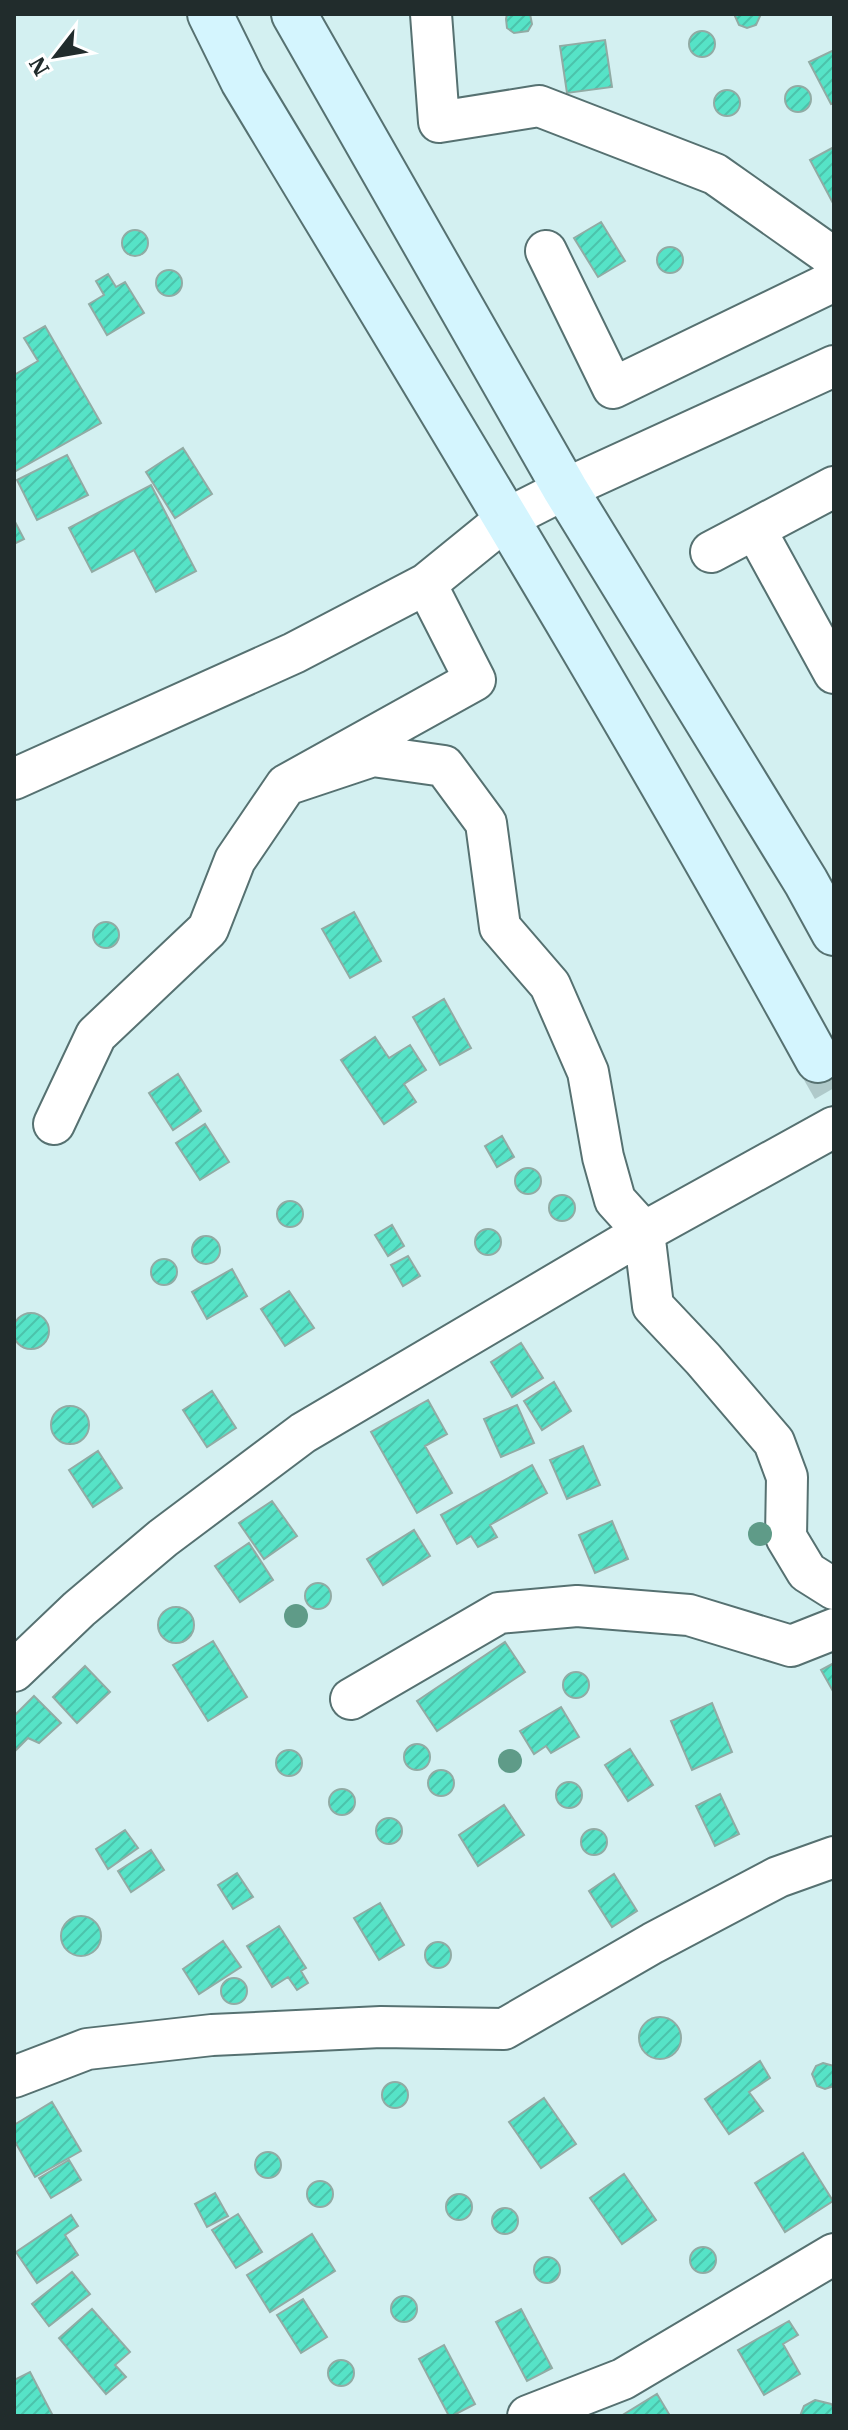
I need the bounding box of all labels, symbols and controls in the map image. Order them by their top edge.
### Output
north arrow [16,16,96,96]
text: N [22,52,55,81]

